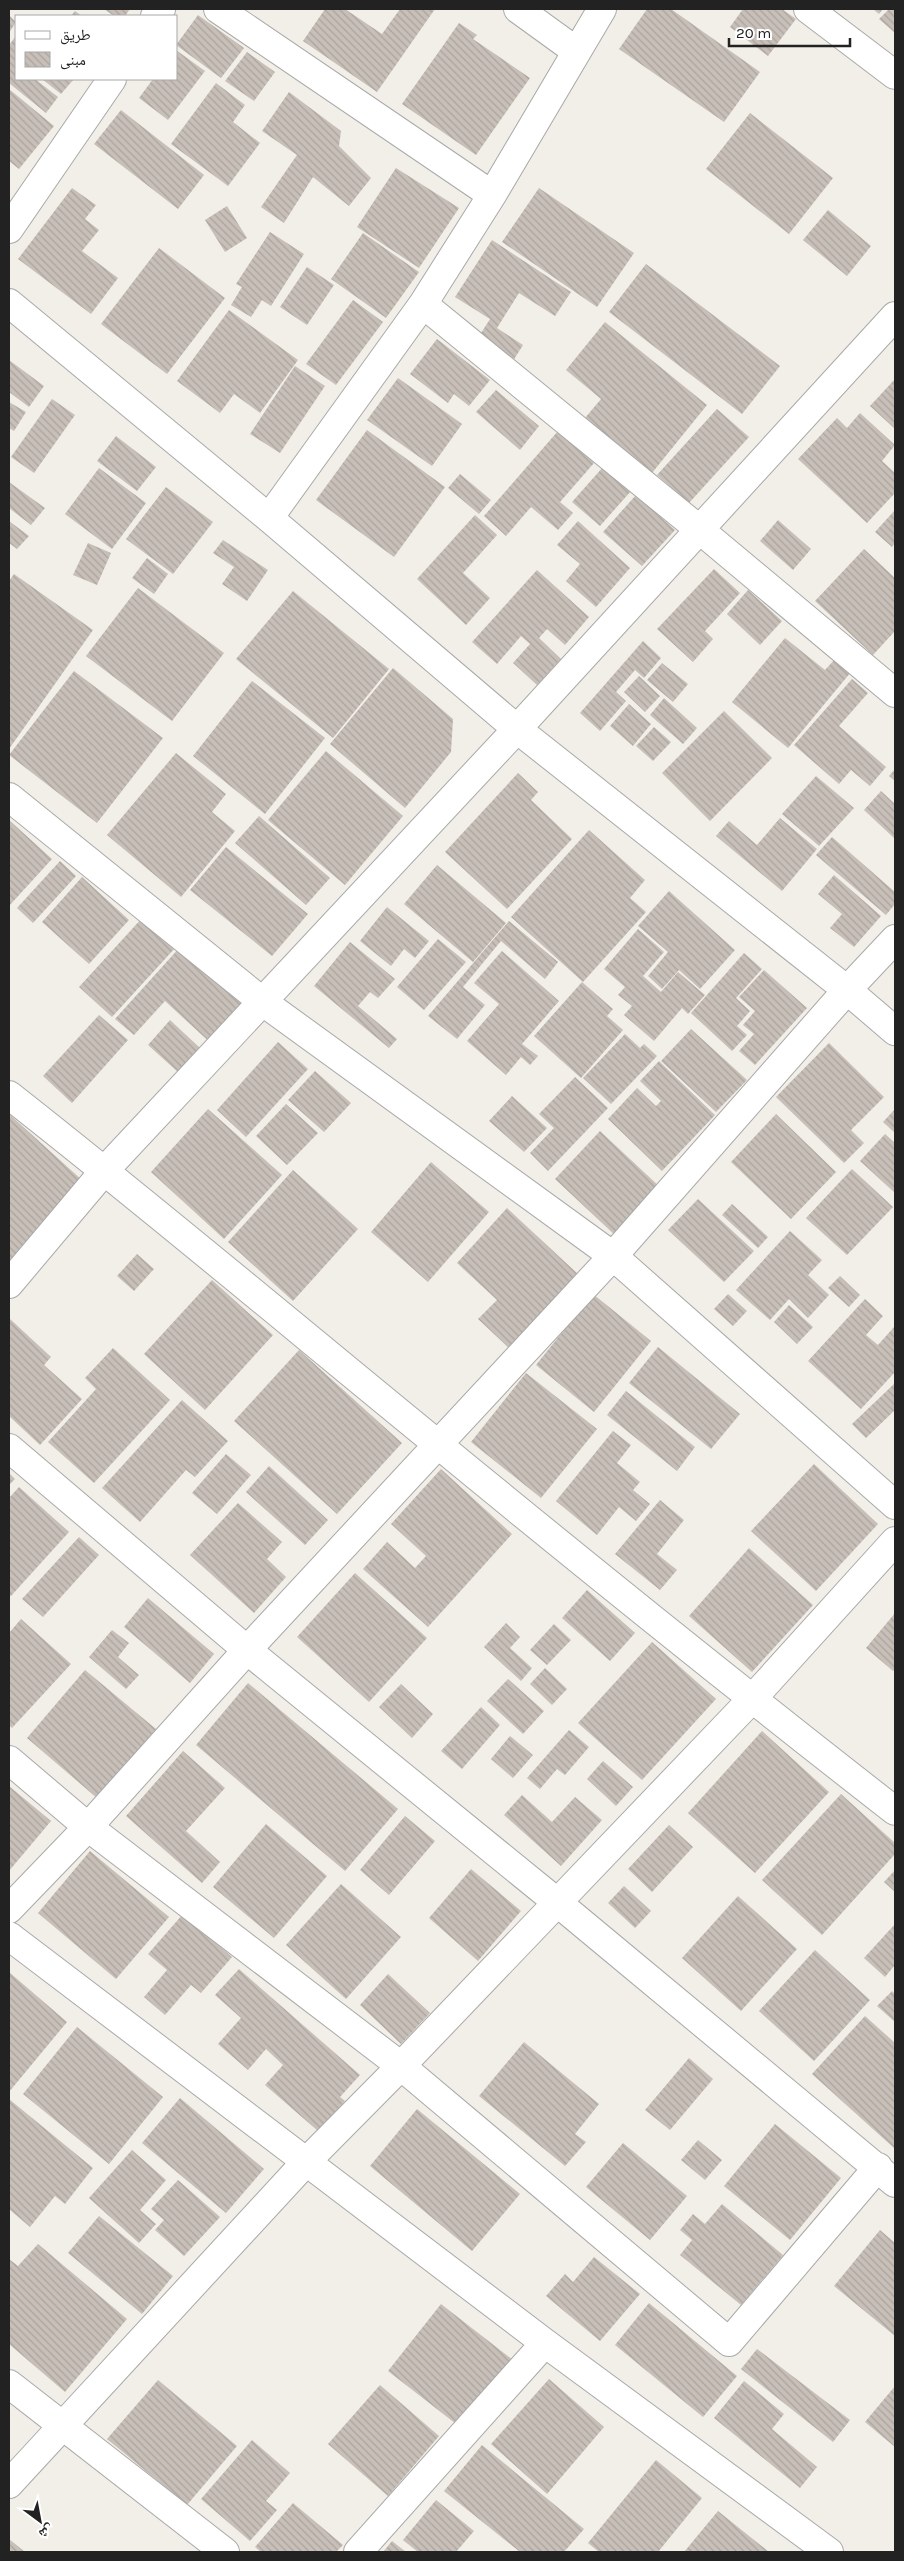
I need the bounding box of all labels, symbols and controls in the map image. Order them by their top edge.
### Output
legend [15,15,178,80]
scale bar [729,15,850,47]
text: 20 m [736,24,771,42]
text: طريق [60,26,91,45]
text: مبنى [60,51,86,70]
north arrow [15,2496,65,2546]
text: ش [36,2520,57,2543]

